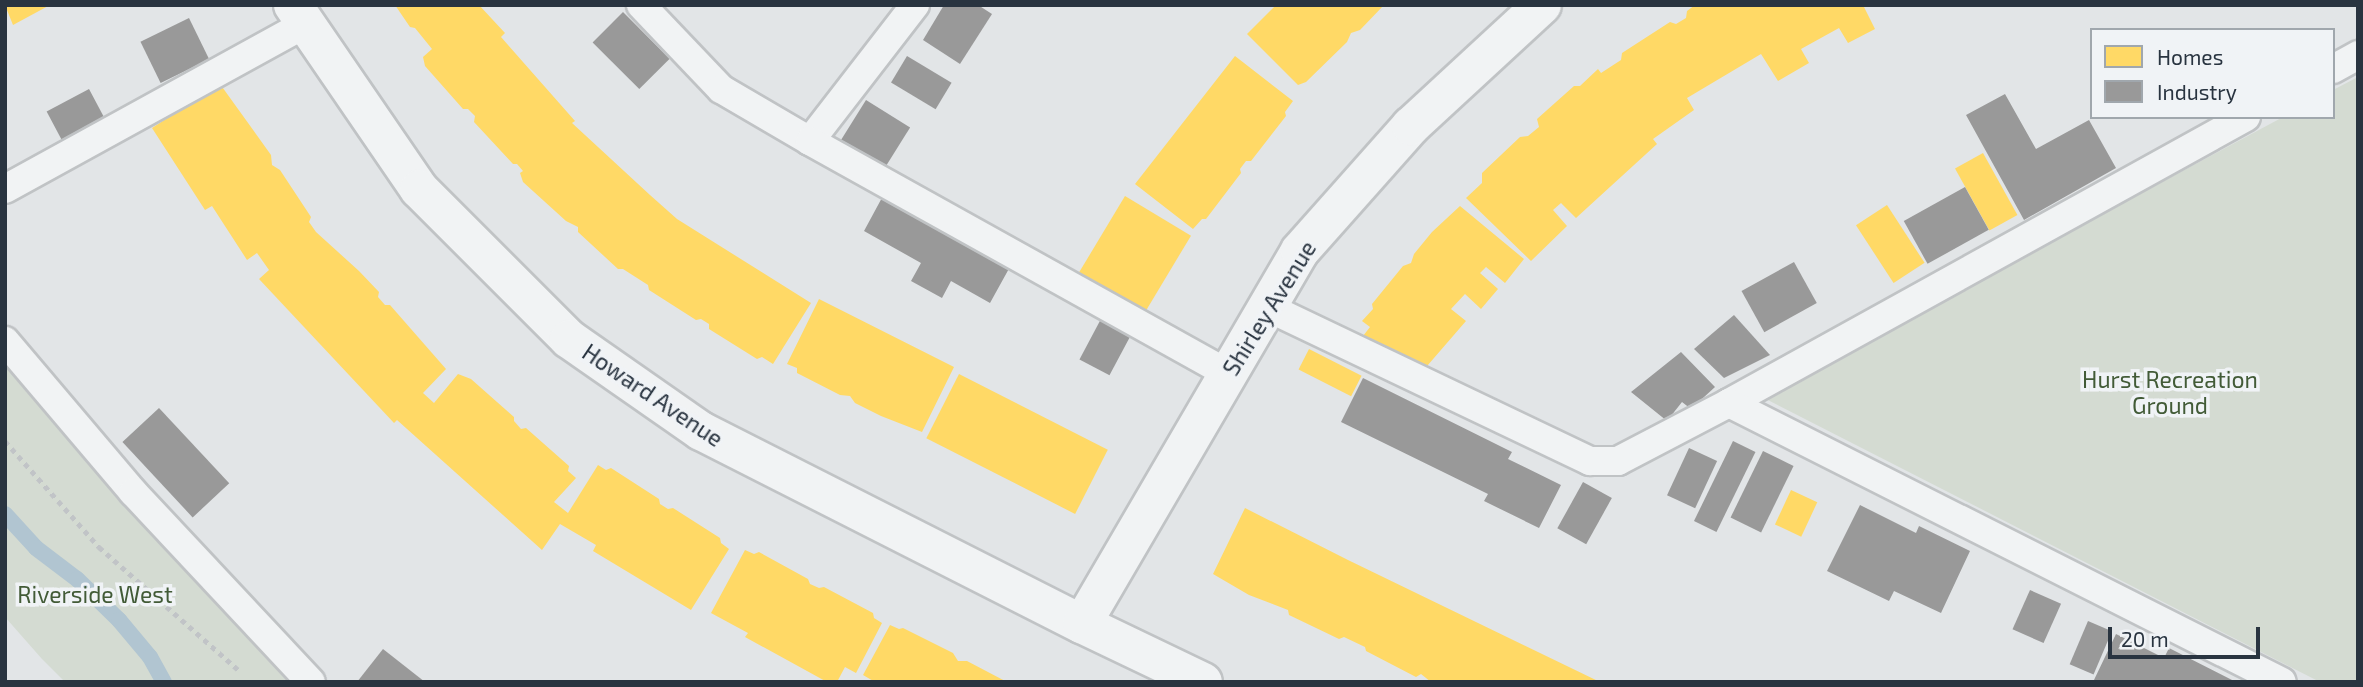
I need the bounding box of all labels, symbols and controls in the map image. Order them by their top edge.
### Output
legend [2090,28,2335,119]
text: Homes [2157,44,2223,69]
text: Industry [2157,79,2237,104]
street label: Shirley Avenue [1216,235,1322,381]
street label: Howard Avenue [577,338,729,452]
park label: Hurst Recreation Ground [2082,365,2258,419]
park label: Riverside West [17,580,173,608]
scale bar [2111,614,2263,658]
text: 20 m [2121,626,2169,651]

